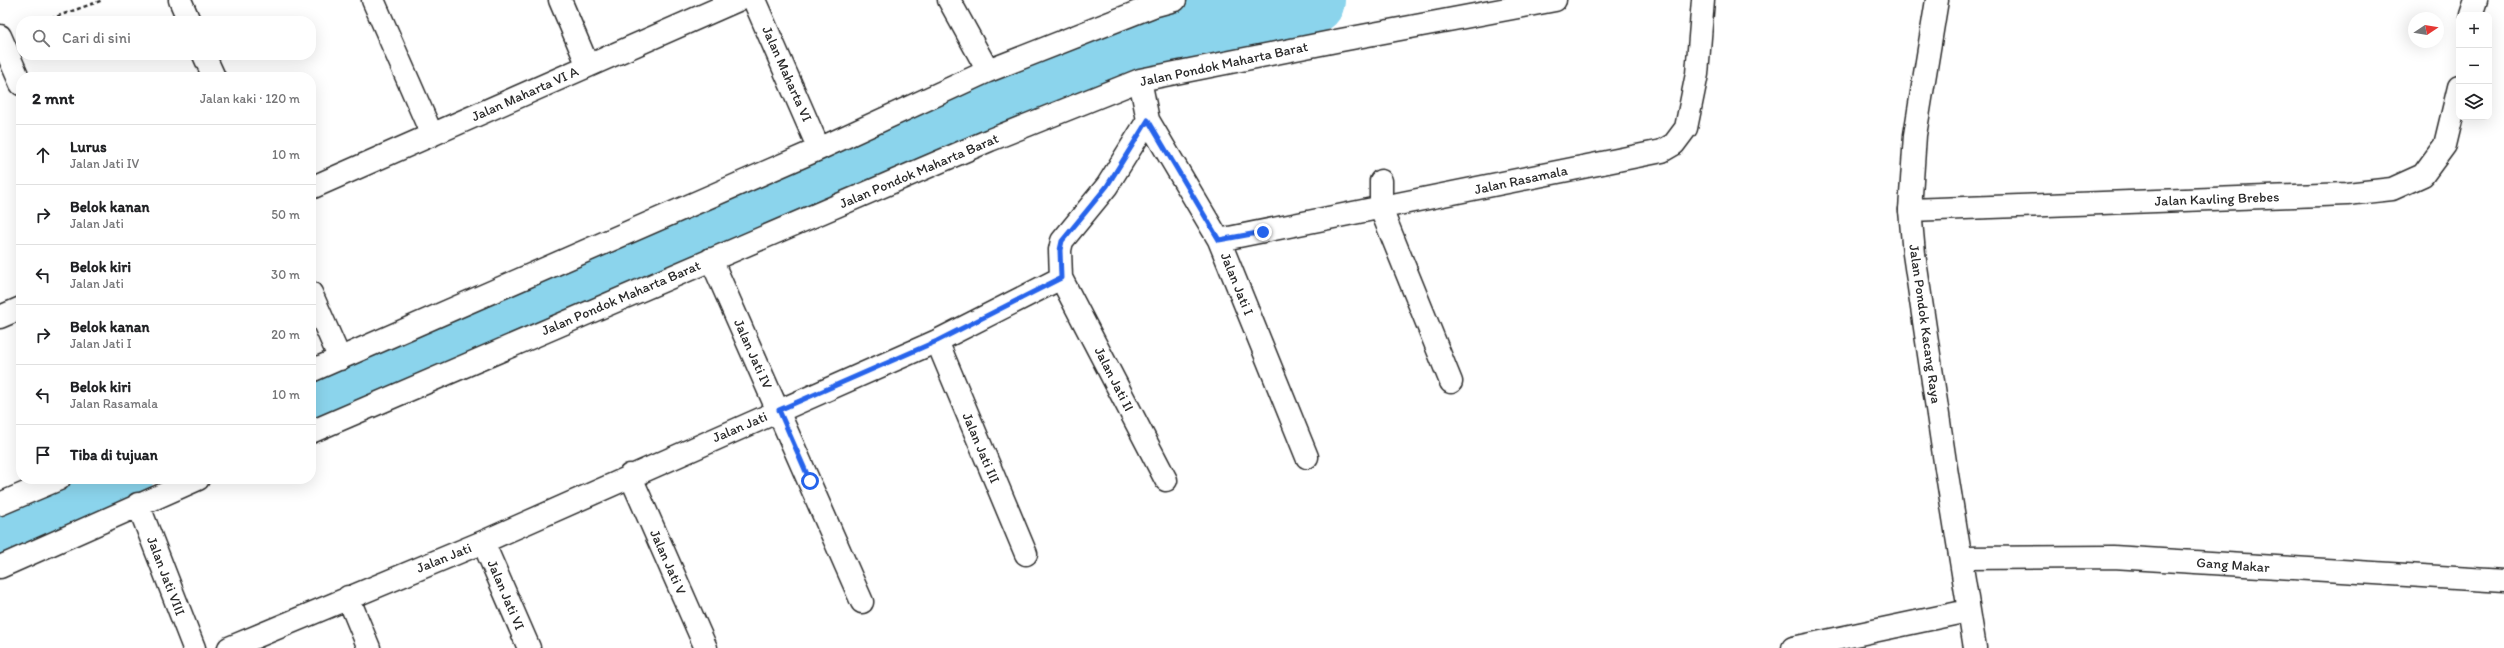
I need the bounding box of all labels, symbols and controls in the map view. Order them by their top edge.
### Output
north arrow [2408,12,2444,48]
map controls [2456,12,2492,120]
button: + [2456,12,2492,48]
search box [16,16,316,60]
street label: Jalan Maharta VI [758,24,816,124]
icon: search [30,27,52,49]
text: Cari di sini [62,29,131,47]
street label: Jalan Pondok Maharta Barat [1138,38,1310,90]
button: − [2456,48,2492,84]
street label: Jalan Maharta VI A [469,63,581,125]
button: layers [2456,84,2492,120]
text: 2 mnt [32,88,75,108]
text: Jalan kaki · 120 m [200,91,300,106]
street label: Jalan Pondok Maharta Barat [837,130,1001,212]
text: Lurus [70,138,107,156]
icon: ahead [32,144,54,166]
text: 10 m [272,147,300,162]
text: Jalan Jati IV [70,156,139,171]
street label: Jalan Rasamala [1473,162,1570,198]
street label: Jalan Kavling Brebes [2154,188,2280,210]
text: Belok kanan [70,198,150,216]
icon: right [32,204,54,226]
text: 50 m [271,207,300,222]
text: Jalan Jati [70,216,124,231]
route end [1254,223,1272,241]
street label: Jalan Pondok Kacang Raya [1905,243,1945,405]
street label: Jalan Jati I [1217,250,1257,318]
street label: Jalan Pondok Maharta Barat [539,257,703,339]
text: Belok kiri [70,258,131,276]
icon: left [32,264,54,286]
text: 30 m [271,267,300,282]
text: Jalan Jati [70,276,124,291]
street label: Jalan Jati IV [730,317,776,392]
text: Belok kanan [70,318,150,336]
icon: right [32,324,54,346]
text: 20 m [271,327,300,342]
text: Jalan Jati I [70,336,132,351]
street label: Jalan Jati II [1091,344,1137,414]
text: Belok kiri [70,378,131,396]
icon: left [32,384,54,406]
text: 10 m [272,387,300,402]
text: Jalan Rasamala [70,396,158,411]
street label: Jalan Jati [710,408,770,446]
street label: Jalan Jati III [959,410,1003,486]
icon: arrive [32,444,54,466]
text: Tiba di tujuan [70,446,158,464]
route start [801,472,819,490]
street label: Jalan Jati V [646,527,690,598]
street label: Jalan Jati VIII [143,534,189,618]
street label: Jalan Jati [414,539,474,577]
street label: Gang Makar [2196,554,2271,576]
street label: Jalan Jati VI [484,557,528,633]

